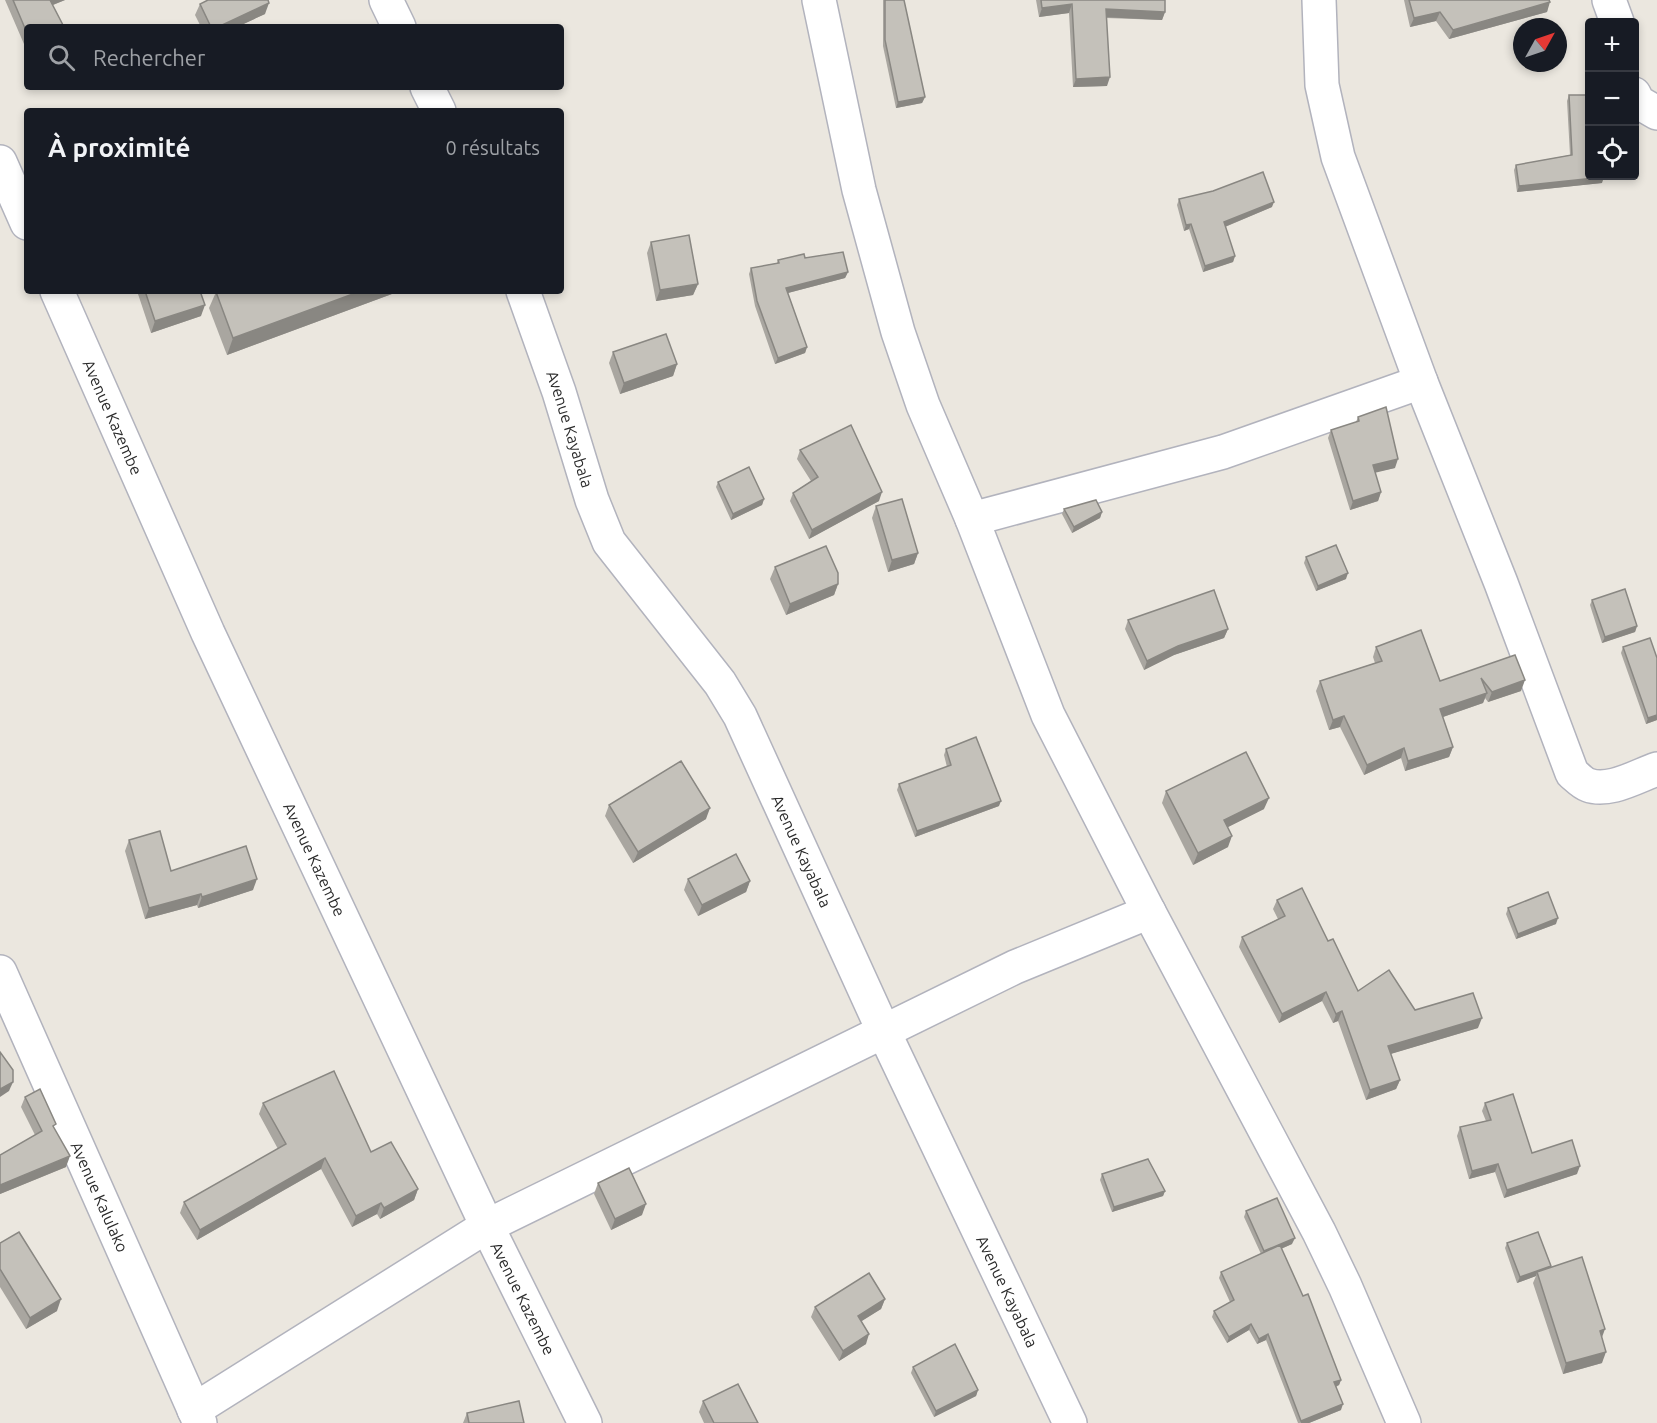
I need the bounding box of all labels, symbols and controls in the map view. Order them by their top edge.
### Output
north arrow [1513,18,1567,72]
map controls [1585,18,1639,180]
button: + [1585,18,1639,72]
search box [24,24,564,90]
icon: search [45,41,78,74]
text: Rechercher [93,45,205,70]
button: − [1585,72,1639,126]
button: locate [1585,126,1639,180]
text: À proximité [48,133,190,162]
text: 0 résultats [446,136,540,159]
street label: Avenue Kazembe [80,357,146,477]
street label: Avenue Kayabala [543,368,597,490]
street label: Avenue Kayabala [768,792,835,910]
street label: Avenue Kazembe [280,800,349,919]
street label: Avenue Kalulako [67,1139,132,1255]
street label: Avenue Kayabala [973,1233,1042,1350]
street label: Avenue Kazembe [487,1239,559,1358]

